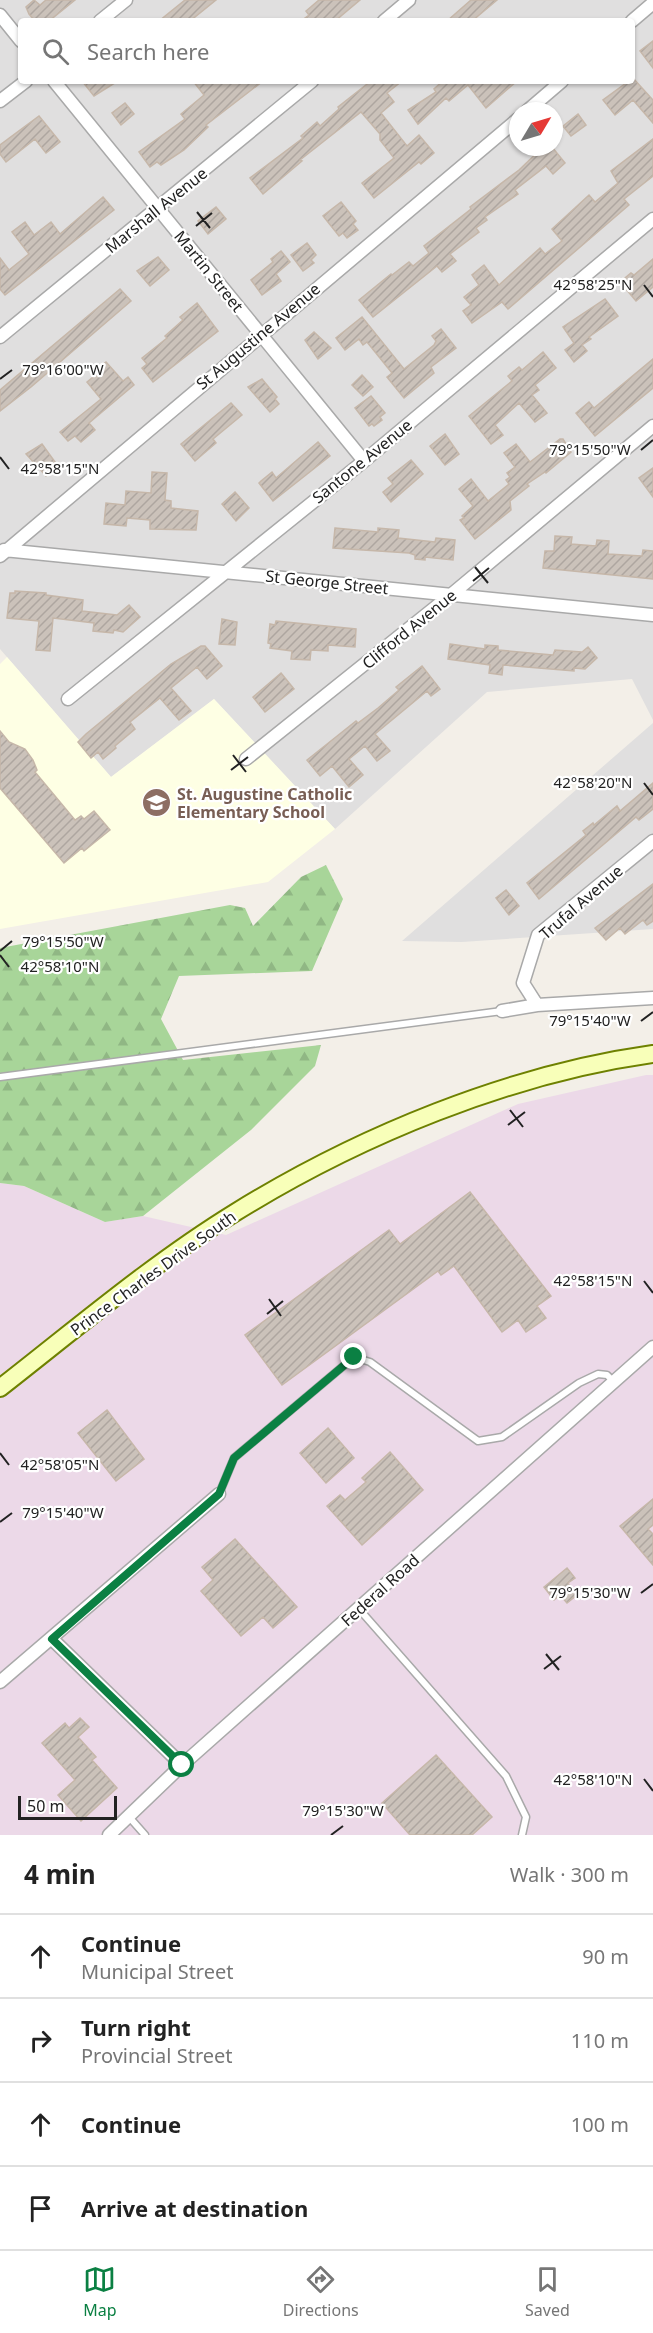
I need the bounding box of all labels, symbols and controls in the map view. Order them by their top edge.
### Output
search box [18,18,635,84]
icon: search [39,35,72,68]
text: Search here [87,36,209,66]
north arrow [509,102,563,156]
street label: Marshall Avenue [100,162,212,258]
street label: Martin Street [169,226,249,316]
text: 42°58'25"N [554,274,632,294]
street label: St Augustine Avenue [191,278,325,394]
text: 79°16'00"W [22,359,104,379]
street label: Santone Avenue [308,414,416,508]
text: 79°15'50"W [549,439,631,459]
text: 42°58'15"N [21,458,99,478]
street label: St George Street [265,565,390,599]
street label: Clifford Avenue [357,584,461,674]
text: 42°58'20"N [554,772,632,792]
place label: St. Augustine Catholic Elementary School [177,783,352,823]
school or university icon: St. Augustine Catholic Elementary School [140,787,172,819]
street label: Trufal Avenue [535,860,627,944]
text: 79°15'50"W [22,931,104,951]
text: 42°58'10"N [21,956,99,976]
text: 79°15'40"W [549,1010,631,1030]
street label: Prince Charles Drive South [66,1205,240,1341]
text: 42°58'15"N [554,1270,632,1290]
route end [340,1343,366,1369]
text: 42°58'05"N [21,1454,99,1474]
text: 79°15'40"W [22,1502,104,1522]
street label: Federal Road [336,1549,424,1631]
text: 79°15'30"W [549,1582,631,1602]
route start [168,1751,194,1777]
text: 42°58'10"N [554,1769,632,1789]
scale bar [18,1793,117,1820]
text: 50 m [27,1795,64,1817]
text: 79°15'30"W [302,1800,384,1820]
text: 4 min [24,1856,96,1892]
text: Walk · 300 m [510,1861,629,1888]
text: Continue [81,1928,181,1958]
icon: ahead [24,1940,57,1973]
text: 90 m [582,1943,629,1970]
text: Municipal Street [81,1958,234,1985]
text: Turn right [81,2012,191,2042]
icon: right [24,2024,57,2057]
text: 110 m [571,2027,629,2054]
text: Provincial Street [81,2042,233,2069]
icon: ahead [24,2108,57,2141]
text: Continue [81,2109,181,2139]
text: 100 m [571,2111,629,2138]
icon: arrive [24,2192,57,2225]
text: Arrive at destination [81,2193,308,2223]
tab: Map [83,2263,116,2321]
tab: Directions [283,2263,359,2321]
tab: Saved [525,2263,570,2321]

